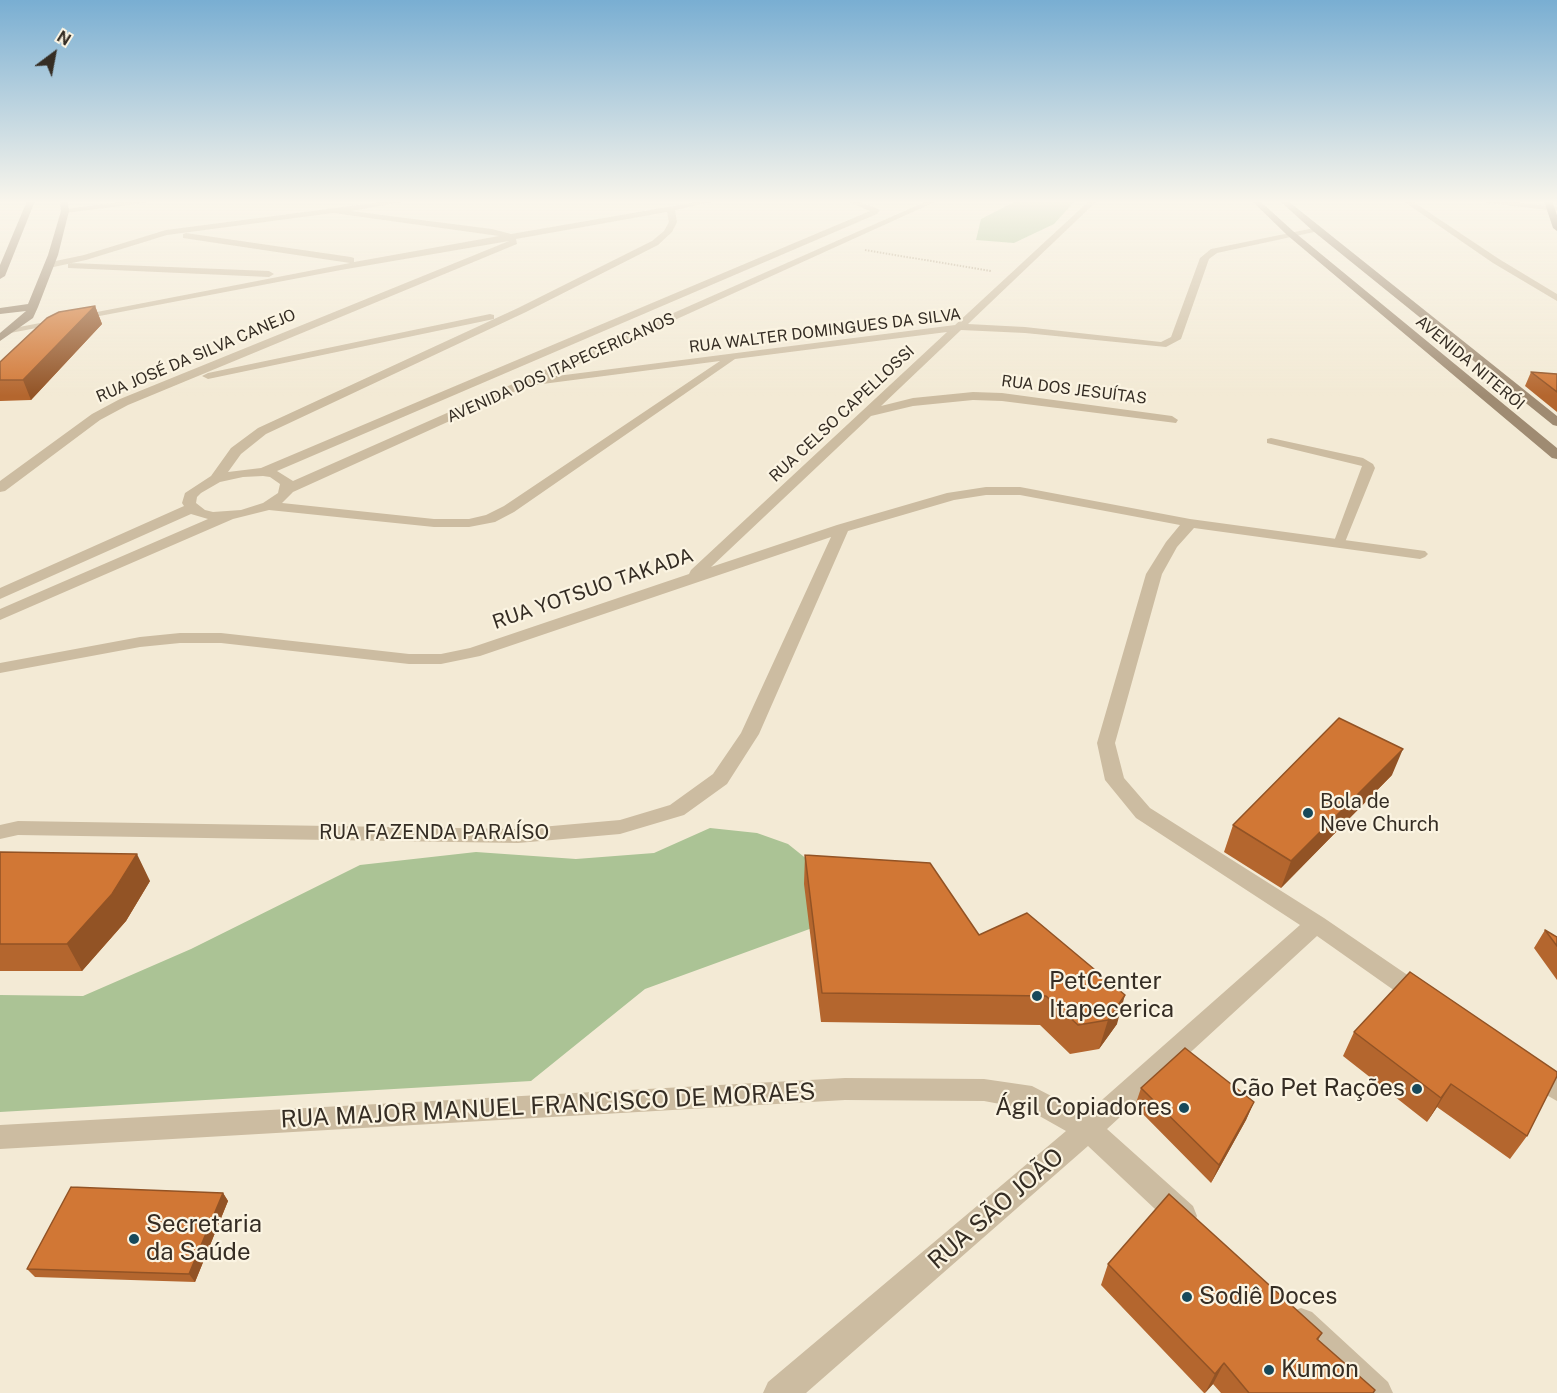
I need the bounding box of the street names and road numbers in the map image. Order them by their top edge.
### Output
street label: RUA JOSÉ DA SILVA CANEJO [93,305,299,407]
street label: RUA WALTER DOMINGUES DA SILVA [688,305,962,357]
street label: AVENIDA DOS ITAPECERICANOS [444,309,678,427]
street label: AVENIDA NITERÓI [1412,312,1528,414]
street label: RUA CELSO CAPELLOSSI [765,342,919,486]
street label: RUA DOS JESUÍTAS [1000,372,1148,408]
street label: RUA YOTSUO TAKADA [489,543,697,635]
street label: RUA FAZENDA PARAÍSO [319,821,549,845]
street label: RUA MAJOR MANUEL FRANCISCO DE MORAES [280,1078,816,1134]
street label: RUA SÃO JOÃO [922,1142,1070,1276]

